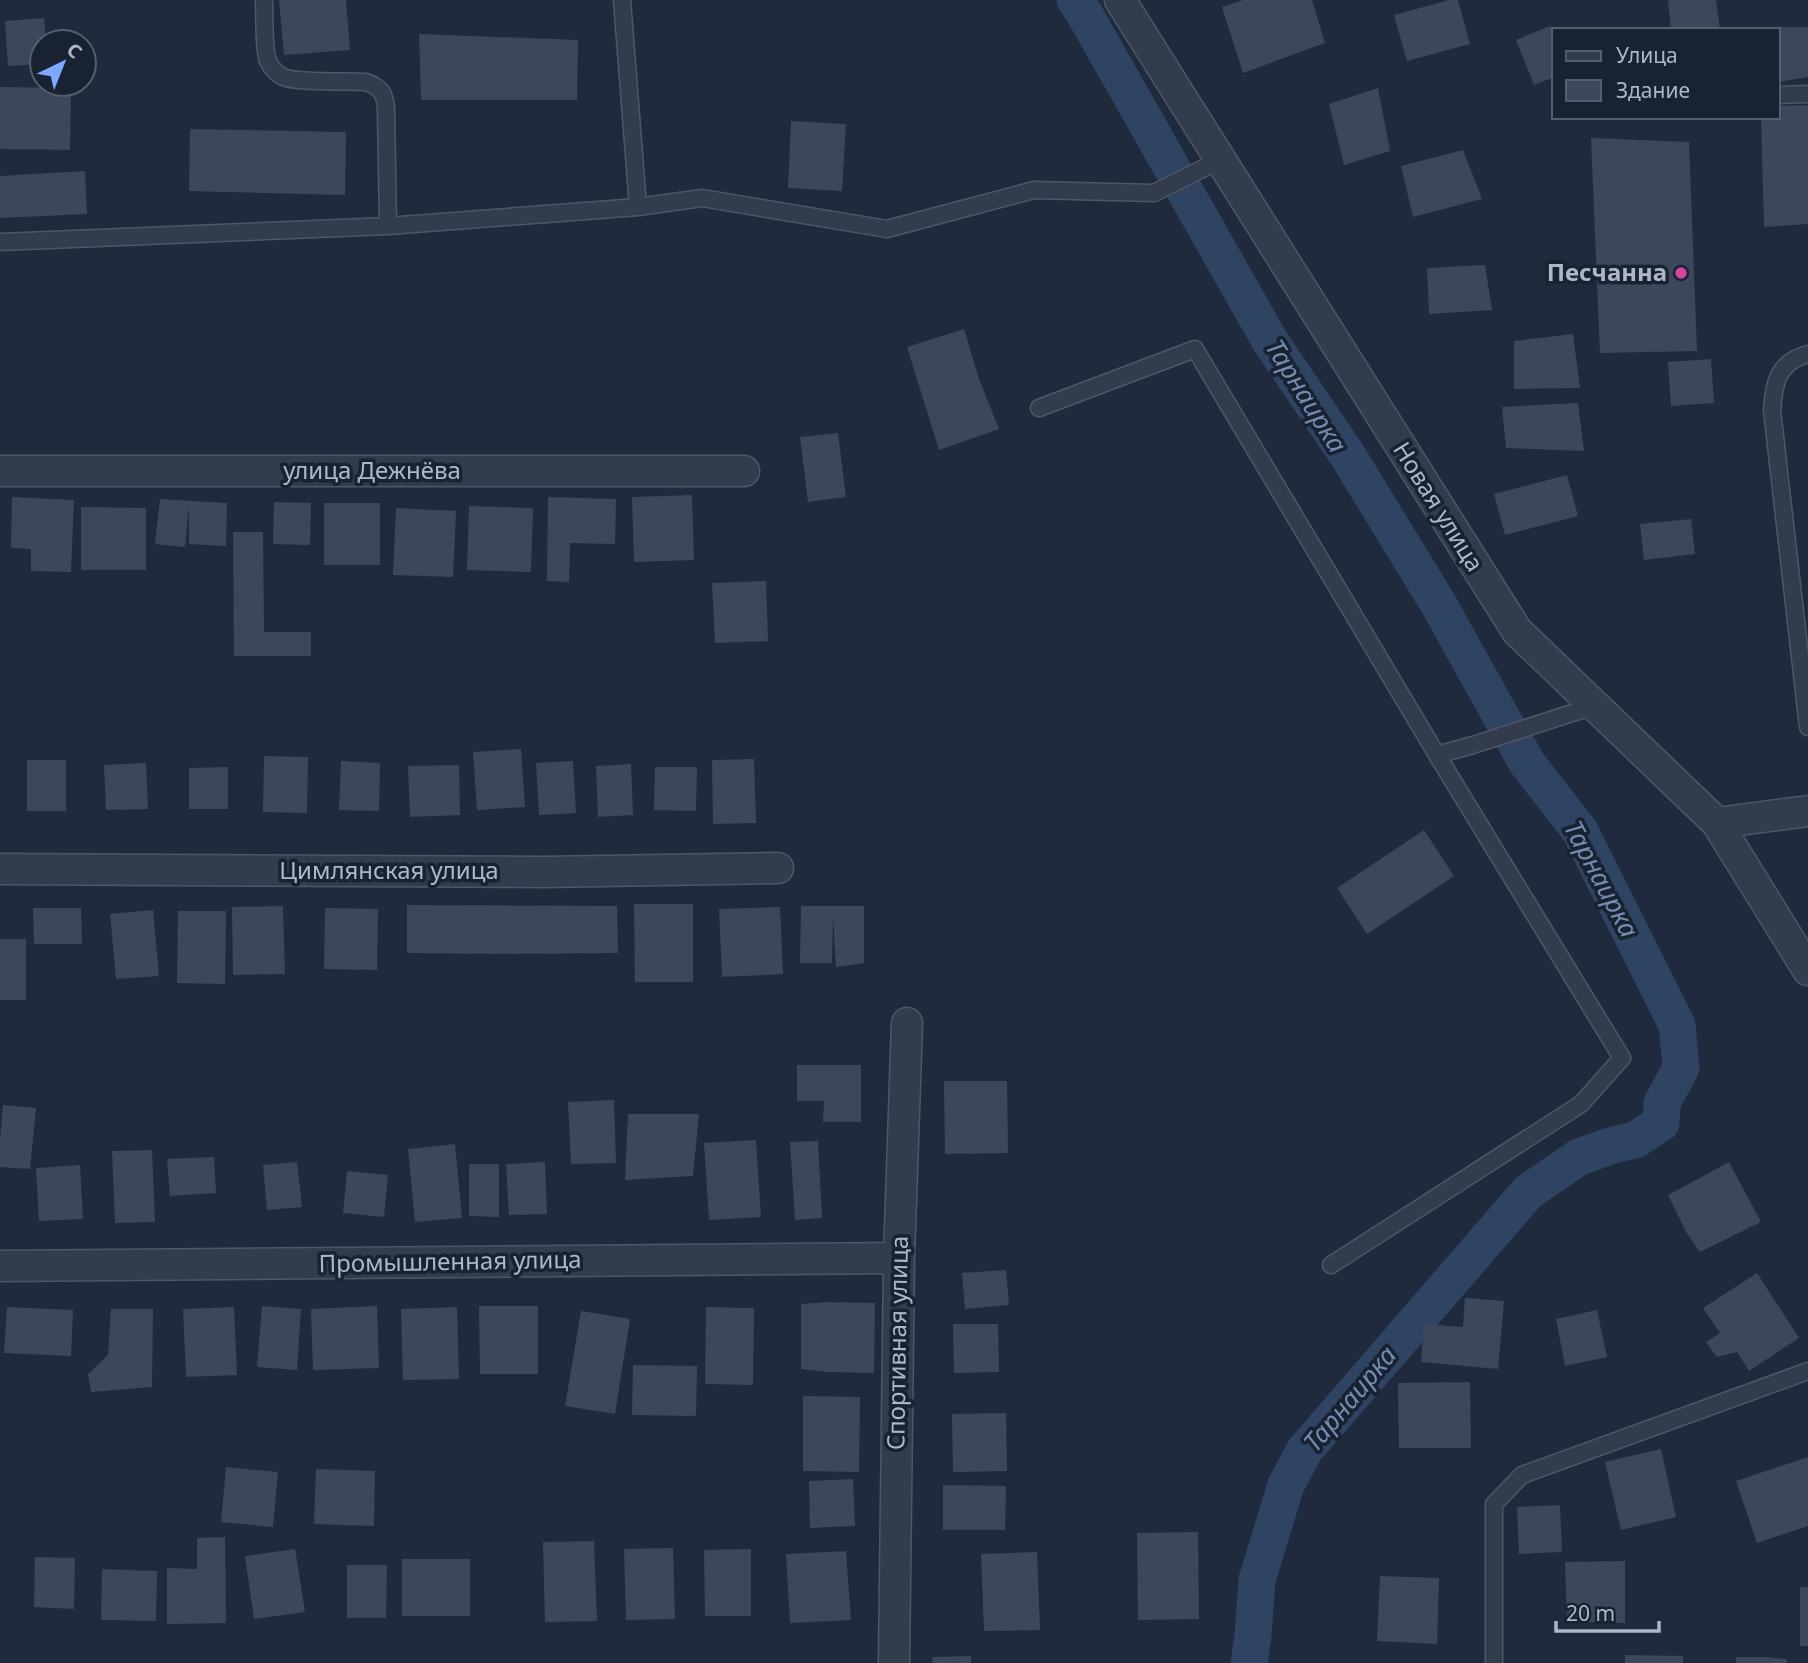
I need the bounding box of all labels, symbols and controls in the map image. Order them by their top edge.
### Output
north arrow [28,28,98,98]
legend [1552,28,1780,119]
text: С [61,37,88,64]
text: Улица [1616,41,1678,69]
text: Здание [1616,76,1690,104]
place label: Песчанна [1547,255,1667,288]
marker: Песчанна [1673,265,1689,281]
water label: Тарнаирка [1258,332,1356,459]
street label: Новая улица [1386,435,1492,577]
street label: улица Дежнёва [283,453,461,486]
water label: Тарнаирка [1556,814,1648,944]
street label: Цимлянская улица [279,853,499,886]
street label: Спортивная улица [878,1236,915,1450]
street label: Промышленная улица [318,1242,582,1279]
water label: Тарнаирка [1294,1338,1404,1459]
scale bar [1556,1590,1659,1634]
text: 20 m [1566,1599,1615,1627]

